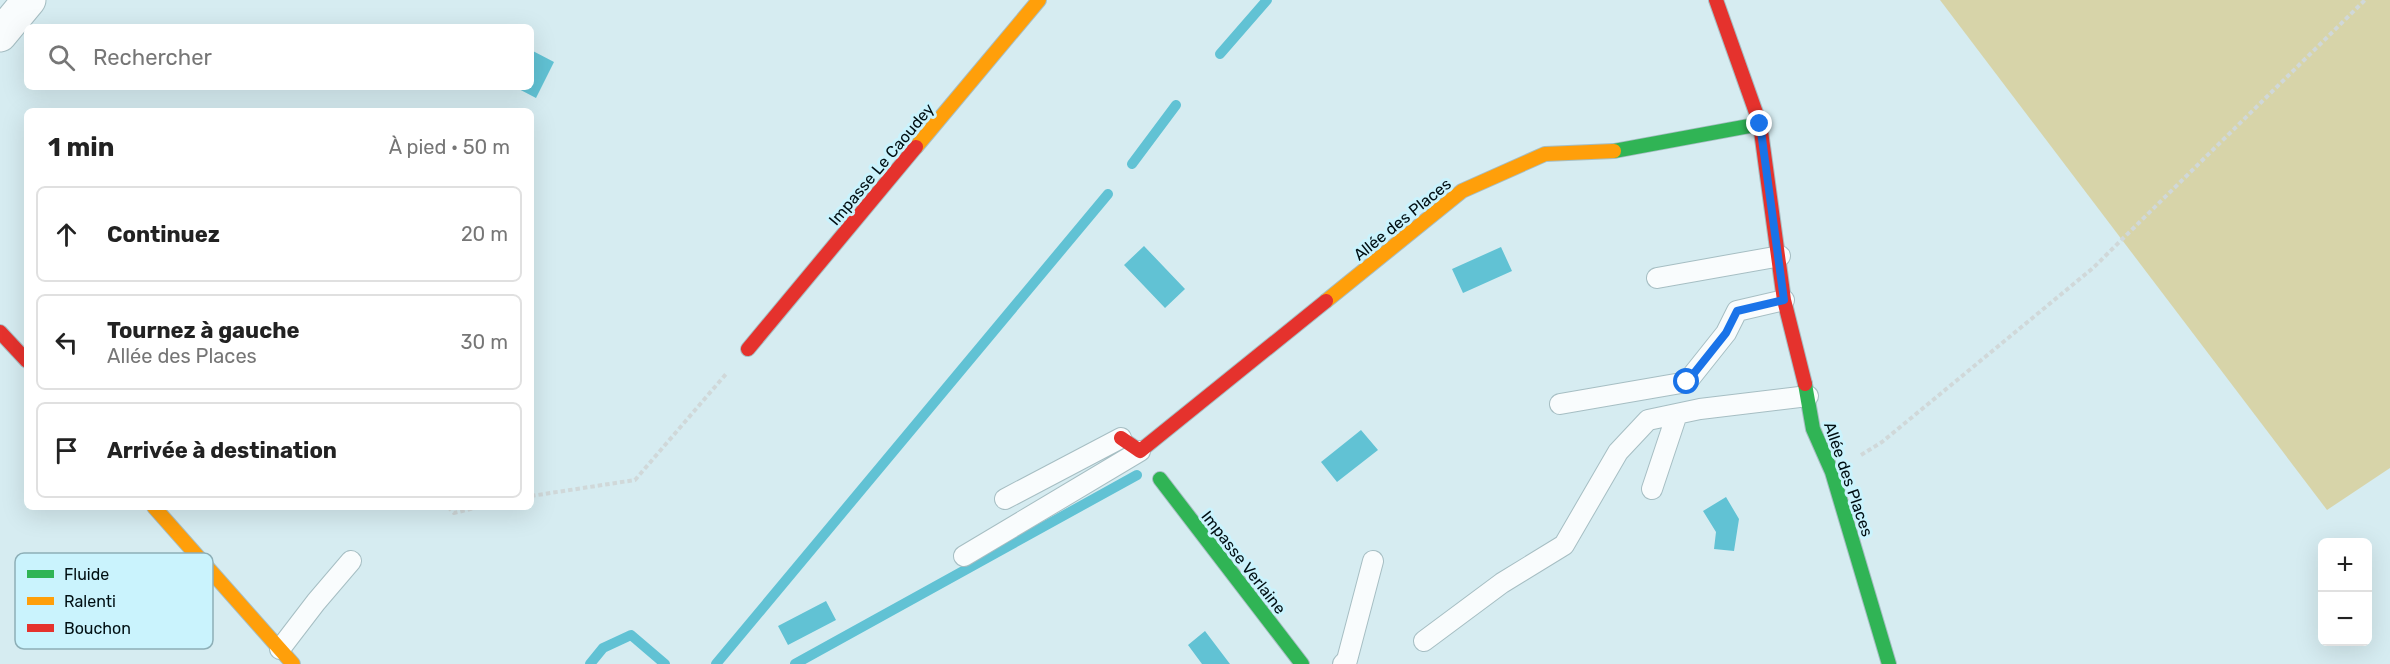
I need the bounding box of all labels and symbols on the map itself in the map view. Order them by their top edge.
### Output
street label: Impasse Le Caoudey [825,99,938,229]
route end [1746,110,1772,136]
street label: Allée des Places [1350,174,1455,264]
route start [1673,368,1699,394]
street label: Allée des Places [1820,419,1877,539]
street label: Impasse Verlaine [1197,507,1290,618]
legend [15,553,213,649]
text: Fluide [64,565,109,584]
text: Ralenti [64,592,116,611]
text: Bouchon [64,619,131,638]

